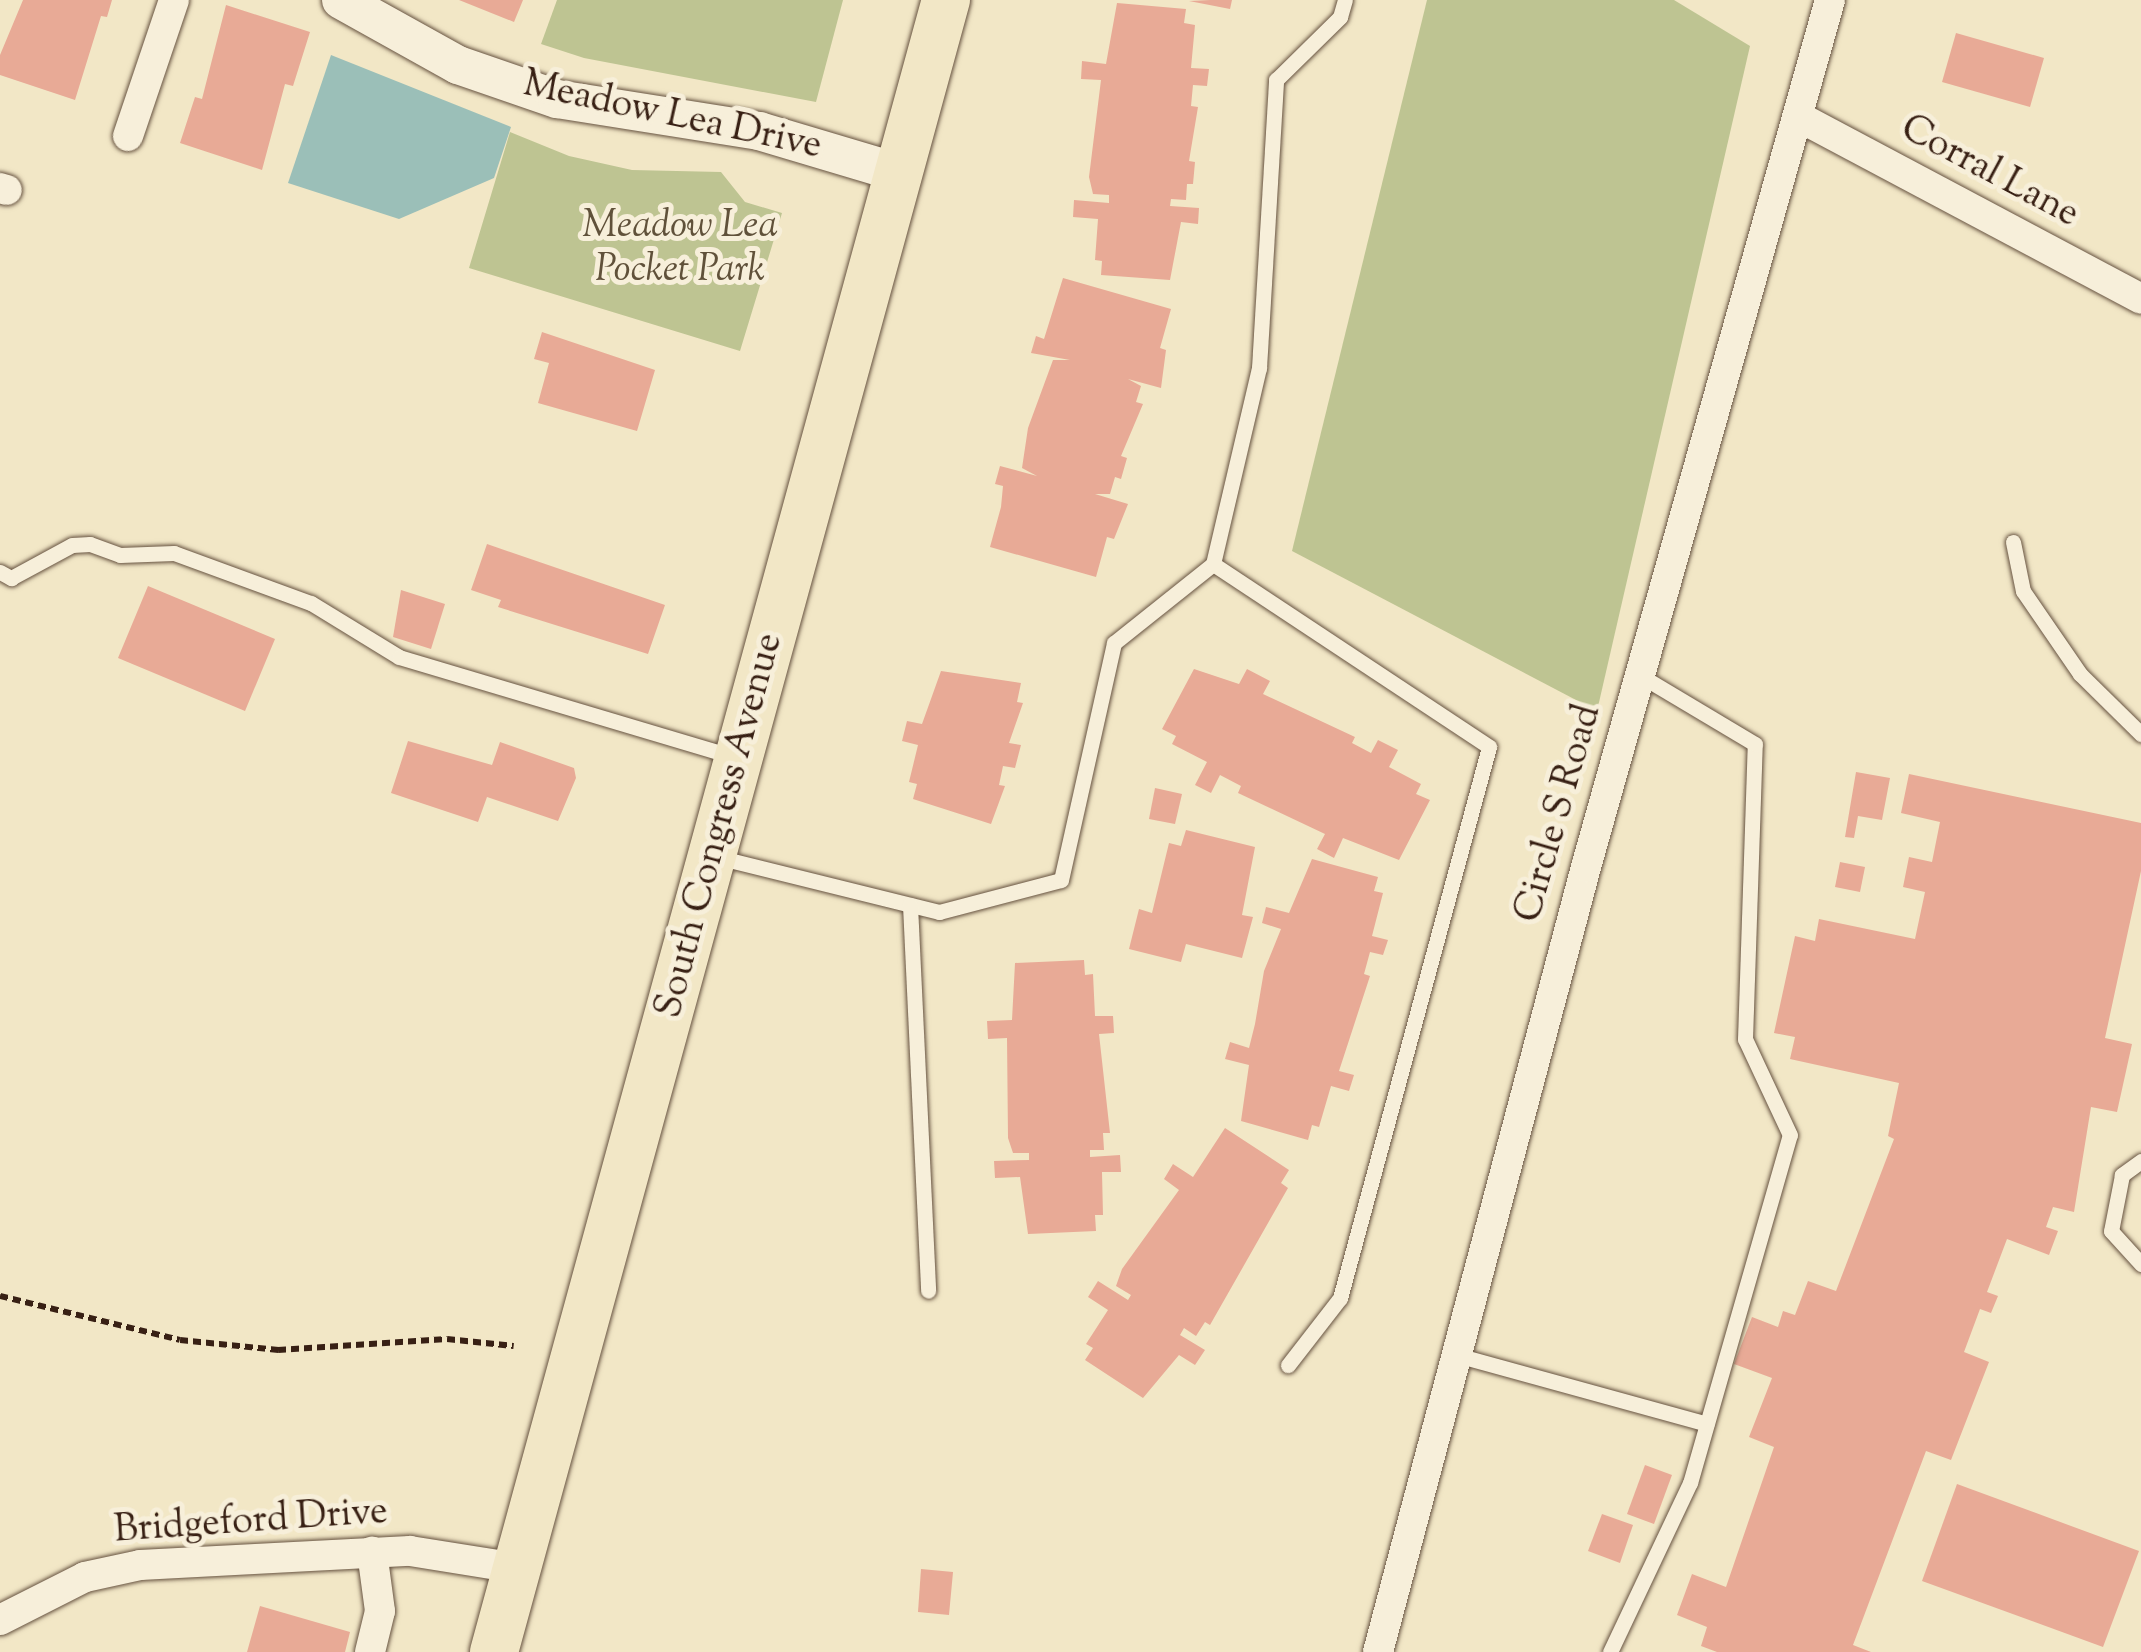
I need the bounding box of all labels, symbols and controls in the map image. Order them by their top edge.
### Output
street label: Meadow Lea Drive [519,63,825,171]
street label: Corral Lane [1892,107,2086,239]
park label: Meadow Lea Pocket Park [582,205,778,294]
street label: South Congress Avenue [648,629,794,1023]
street label: Circle S Road [1507,700,1613,928]
street label: Bridgeford Drive [113,1491,389,1555]

